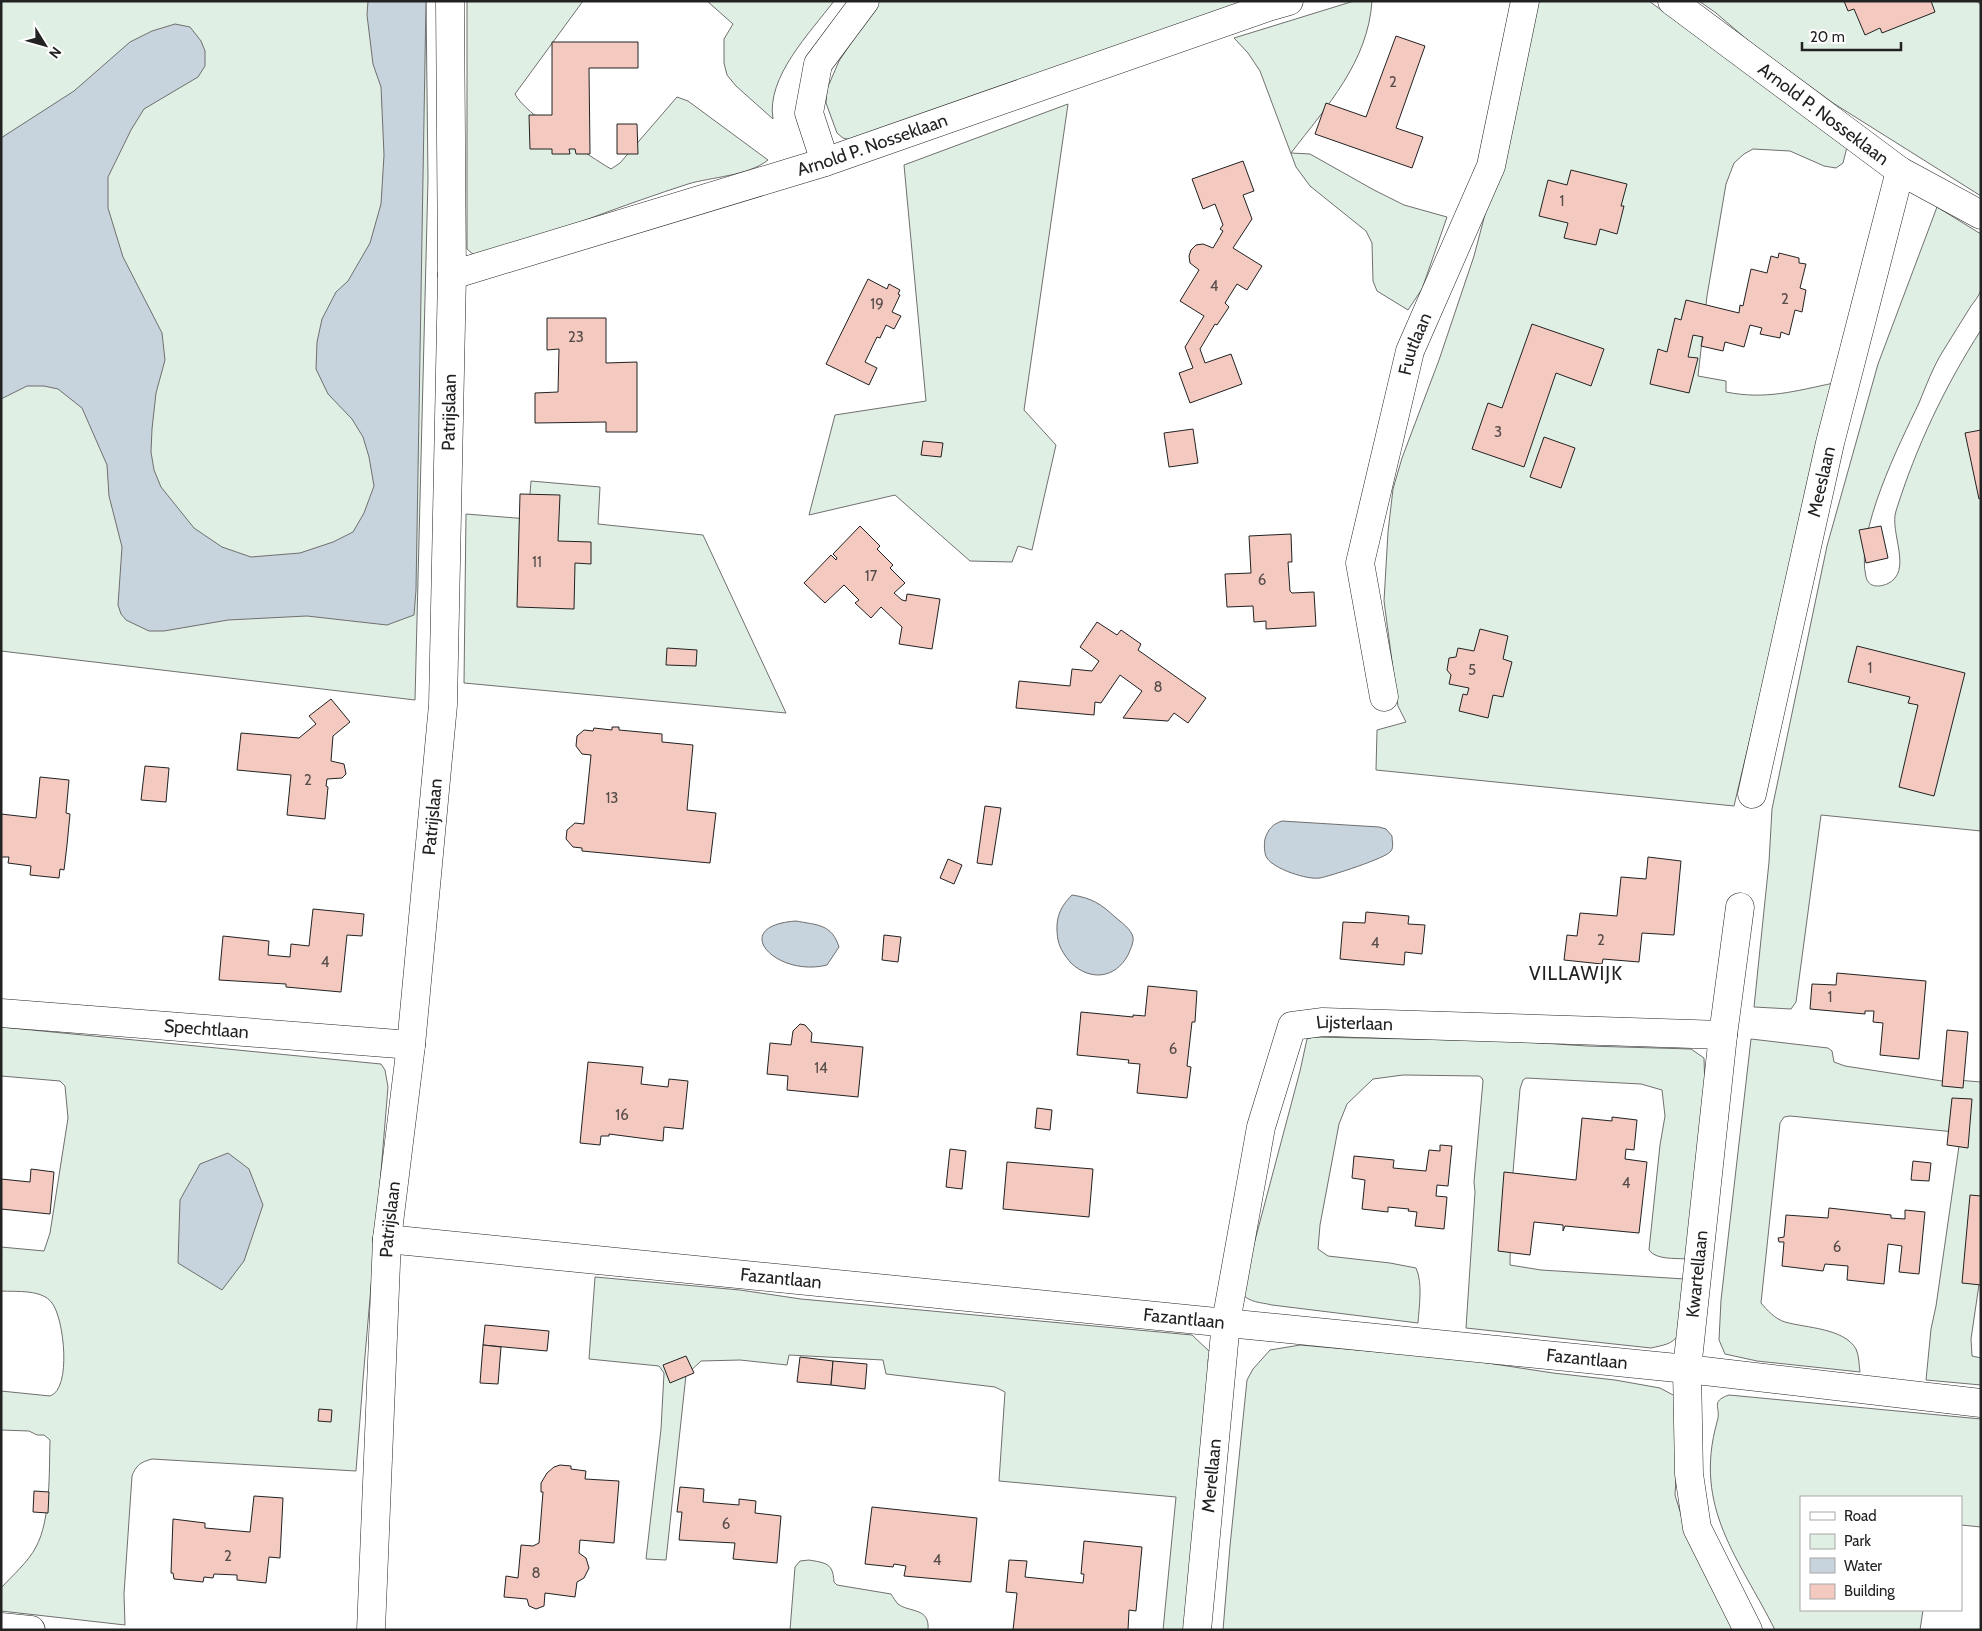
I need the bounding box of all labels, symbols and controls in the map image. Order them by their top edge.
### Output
north arrow [20,20,70,70]
scale bar [1802,20,1901,52]
text: 20 m [1810,28,1845,46]
text: N [45,43,66,62]
street label: Arnold P. Nosseklaan [1754,58,1893,170]
house number: 2 [1389,73,1397,91]
street label: Arnold P. Nosseklaan [794,109,951,181]
house number: 1 [1560,192,1564,210]
house number: 4 [1210,277,1219,295]
house number: 2 [1781,290,1789,308]
house number: 19 [870,295,884,313]
street label: Fuutlaan [1394,309,1436,377]
house number: 23 [568,328,584,346]
street label: Patrijslaan [437,374,461,451]
house number: 3 [1494,423,1502,441]
street label: Meeslaan [1803,444,1840,519]
house number: 11 [532,553,542,571]
house number: 17 [865,567,878,585]
house number: 6 [1258,571,1266,589]
house number: 1 [1868,659,1872,677]
house number: 5 [1468,661,1476,679]
house number: 8 [1153,678,1163,696]
house number: 2 [304,771,312,789]
street label: Patrijslaan [418,777,447,856]
house number: 13 [605,789,619,807]
house number: 2 [1597,931,1605,949]
house number: 4 [1371,934,1380,952]
house number: 4 [321,953,330,971]
district label: VILLAWIJK [1529,962,1623,985]
house number: 1 [1828,988,1832,1006]
street label: Lijsterlaan [1315,1011,1393,1035]
street label: Spechtlaan [163,1015,250,1043]
house number: 6 [1169,1040,1177,1058]
house number: 14 [814,1059,828,1077]
house number: 16 [615,1106,629,1124]
house number: 4 [1622,1174,1631,1192]
street label: Patrijslaan [375,1180,405,1258]
street label: Kwartellaan [1681,1229,1713,1319]
house number: 6 [1833,1238,1841,1256]
street label: Fazantlaan [739,1263,823,1293]
street label: Fazantlaan [1142,1304,1226,1334]
street label: Fazantlaan [1545,1344,1629,1374]
street label: Merellaan [1197,1438,1226,1514]
legend [1800,1496,1962,1611]
text: Road [1844,1507,1877,1525]
house number: 6 [722,1515,730,1533]
text: Park [1844,1532,1871,1550]
house number: 2 [224,1547,232,1565]
house number: 4 [933,1551,942,1569]
text: Water [1844,1557,1882,1575]
house number: 8 [531,1564,541,1582]
text: Building [1844,1582,1895,1600]

